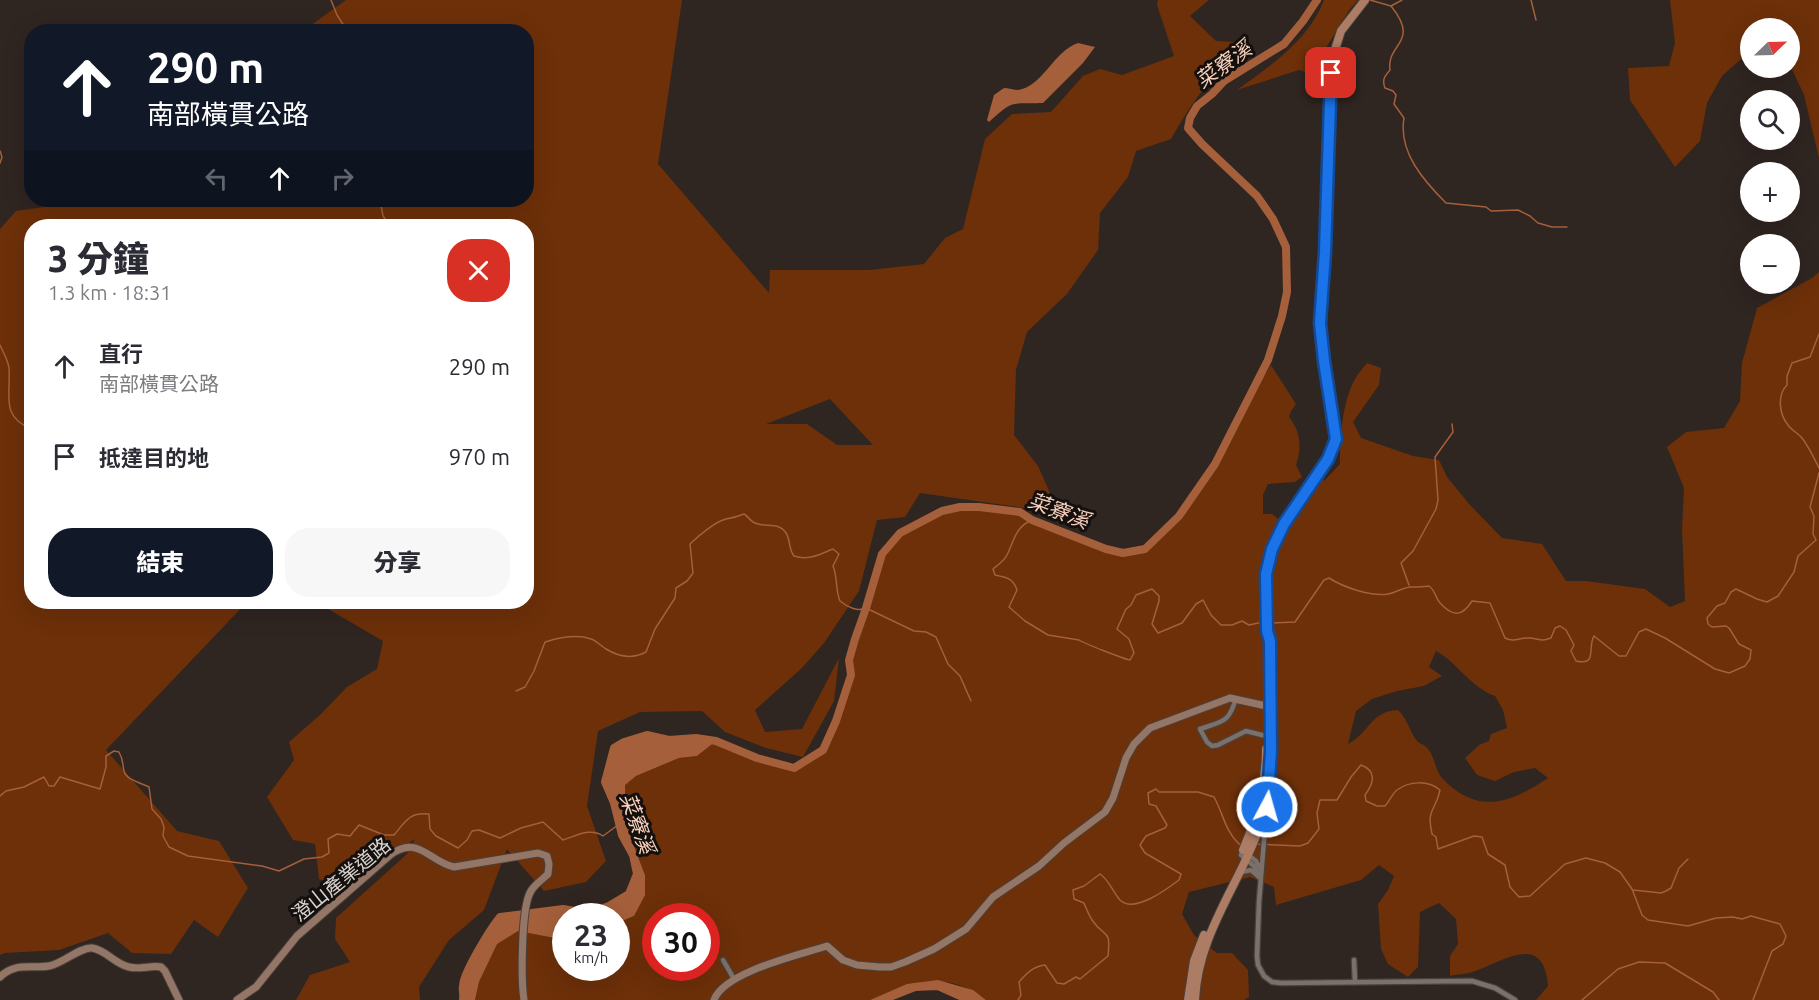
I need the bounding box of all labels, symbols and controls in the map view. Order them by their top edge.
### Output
north arrow [1740,18,1800,78]
map controls [1740,18,1800,294]
water label: 菜竂溪 [1190,34,1258,92]
text: 290 m [147,44,264,91]
pin [1305,47,1356,98]
icon: ahead [48,48,126,126]
icon: arrive [1314,56,1347,89]
button: search [1740,90,1800,150]
text: 南部橫貫公路 [147,99,309,129]
icon: left [200,162,233,195]
icon: ahead [263,162,296,195]
icon: right [326,162,359,195]
button: + [1740,162,1800,222]
button: − [1740,234,1800,294]
text: 3 分鐘 [48,238,149,279]
button: close [447,239,510,302]
text: 1.3 km · 18:31 [48,281,172,304]
text: 直行 [99,341,143,366]
icon: ahead [48,350,81,383]
text: 290 m [449,354,510,379]
text: 南部橫貫公路 [99,372,219,395]
icon: arrive [48,440,81,473]
text: 970 m [449,444,510,469]
text: 抵達目的地 [99,445,209,470]
water label: 菜竂溪 [1025,488,1096,534]
button: 結束 [48,528,273,597]
button: 分享 [285,528,510,597]
position arrow [1235,775,1299,839]
water label: 菜竂溪 [616,789,661,860]
street label: 澄山產業道路 [287,832,395,926]
speed limit sign: 30 [642,903,720,981]
text: 23 [574,918,608,952]
text: km/h [574,949,608,966]

